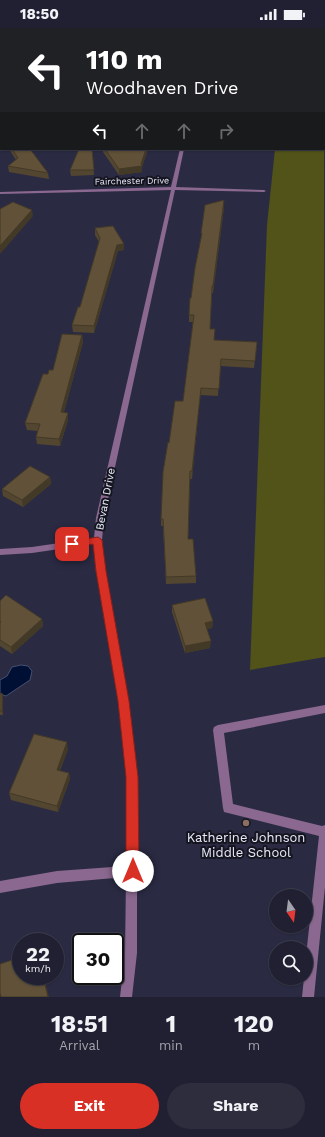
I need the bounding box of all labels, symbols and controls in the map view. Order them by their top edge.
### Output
text: 18:50 [20,5,59,23]
text: 110 m [86,43,163,76]
icon: left [20,44,72,96]
text: Woodhaven Drive [86,77,238,98]
icon: left [89,120,111,142]
icon: ahead [131,120,153,142]
icon: ahead [173,120,195,142]
icon: right [215,120,237,142]
street label: Fairchester Drive [95,175,169,187]
street label: Bevan Drive [93,467,118,531]
pin [55,527,89,561]
icon: arrive [61,533,83,555]
marker: Katherine Johnson Middle School [241,818,251,828]
place label: Katherine Johnson Middle School [187,830,305,860]
position arrow [112,850,154,892]
north arrow [269,889,313,933]
map controls [269,889,313,985]
speed limit sign: 30 [72,933,124,985]
button: search [269,941,313,985]
text: 22 [26,942,50,966]
text: km/h [25,963,51,974]
text: 18:51 [51,1010,108,1038]
text: 1 [166,1010,176,1038]
text: 120 [234,1010,274,1038]
text: Arrival [59,1038,100,1053]
text: min [159,1038,183,1053]
text: m [248,1038,260,1053]
button: Exit [20,1083,159,1129]
button: Share [167,1083,305,1129]

